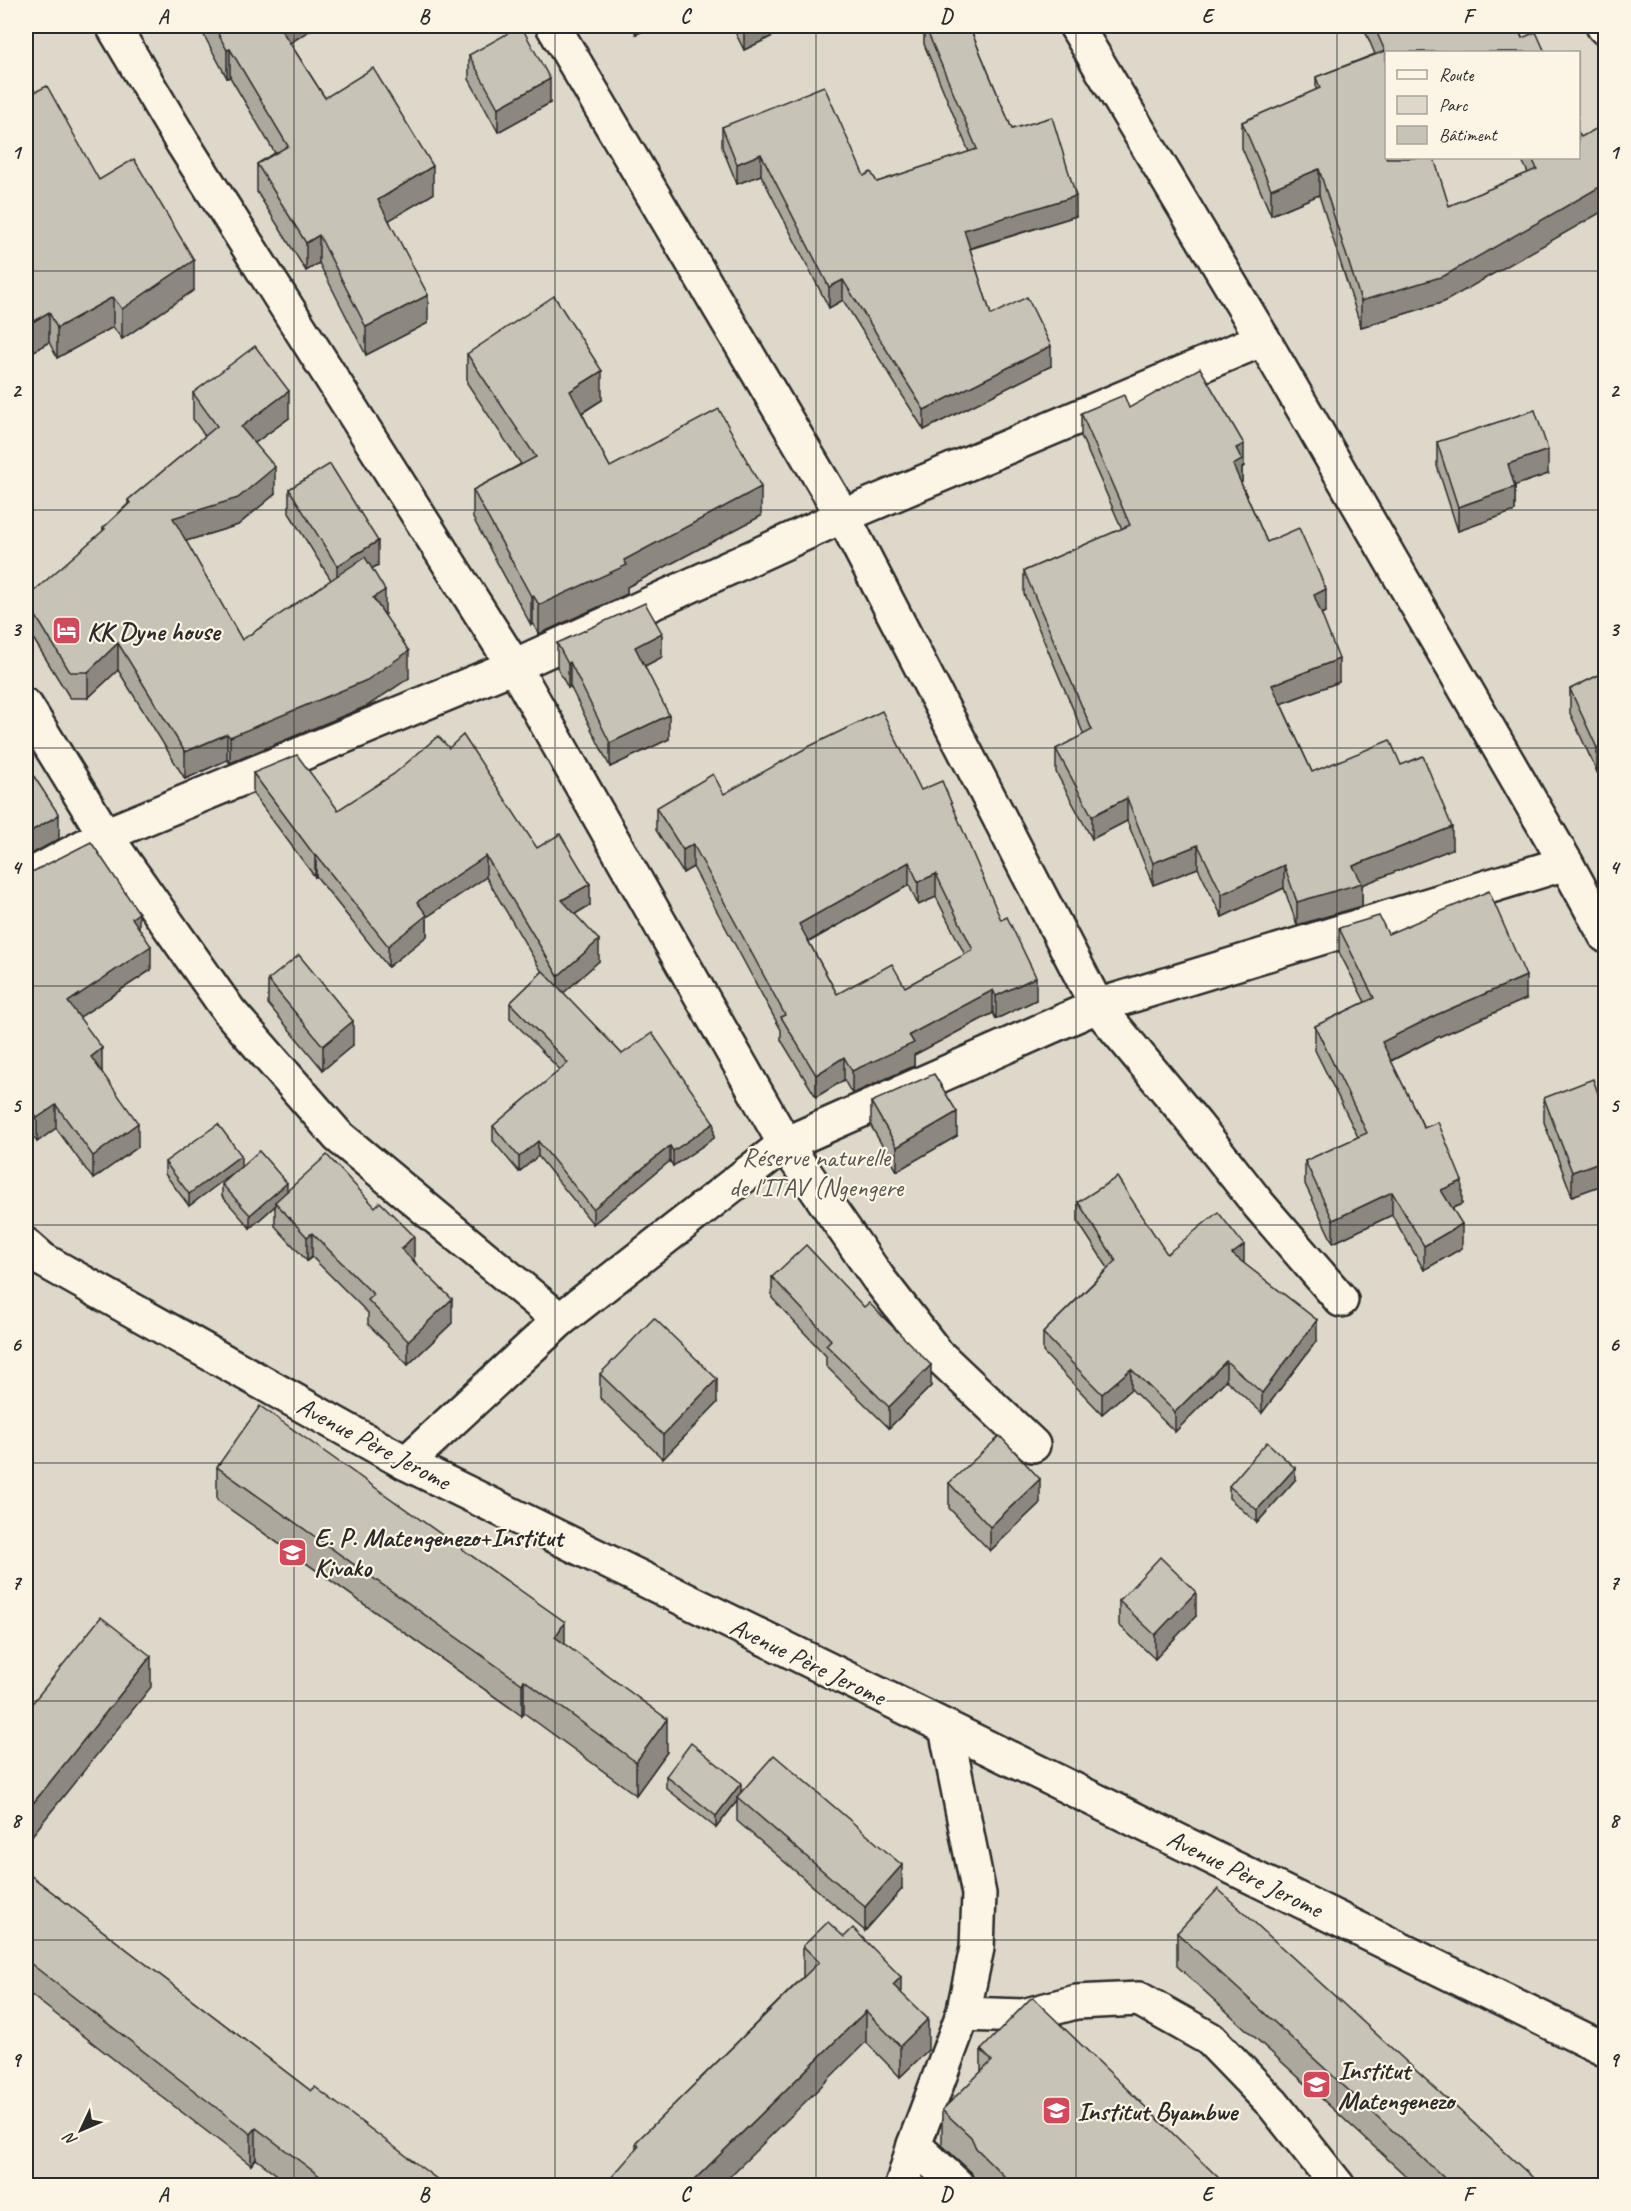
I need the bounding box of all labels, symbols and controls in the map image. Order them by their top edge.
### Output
text: A [158,4,170,29]
text: B [419,4,431,29]
text: C [680,4,692,29]
text: D [940,4,954,29]
text: E [1202,4,1216,29]
text: F [1463,4,1477,29]
legend [1385,51,1580,159]
text: Route [1439,64,1474,86]
text: Parc [1439,94,1468,116]
text: Bâtiment [1439,124,1499,146]
text: 1 [12,140,23,165]
text: 1 [1610,140,1621,165]
text: 2 [12,378,23,403]
text: 2 [1610,378,1621,403]
hotel icon: KK Dyne house [50,615,82,647]
place label: KK Dyne house [87,615,222,648]
text: 3 [12,617,23,642]
text: 3 [1610,617,1621,642]
text: 4 [12,855,24,880]
text: 4 [1610,855,1622,880]
text: 5 [12,1093,23,1118]
text: 5 [1610,1093,1621,1118]
park label: Réserve naturelle de l'ITAV (Ngengere [729,1141,905,1204]
text: 6 [11,1332,22,1357]
text: 6 [1609,1332,1620,1357]
street label: Avenue Père Jerome [292,1389,458,1499]
place label: E. P. Matengenezo+Institut Kivako [314,1521,566,1584]
school or university icon: E. P. Matengenezo+Institut Kivako [277,1536,309,1568]
text: 7 [12,1570,23,1595]
text: 7 [1610,1570,1621,1595]
street label: Avenue Père Jerome [725,1610,893,1714]
text: 8 [12,1808,24,1833]
text: 8 [1610,1808,1622,1833]
street label: Avenue Père Jerome [1162,1822,1330,1926]
text: 9 [12,2047,23,2072]
text: 9 [1610,2047,1621,2072]
place label: Institut Matengenezo [1338,2054,1457,2117]
school or university icon: Institut Matengenezo [1301,2069,1333,2101]
school or university icon: Institut Byambwe [1040,2095,1072,2127]
place label: Institut Byambwe [1077,2095,1239,2128]
north arrow [51,2100,111,2160]
text: N [58,2127,82,2150]
text: A [158,2182,170,2207]
text: B [419,2182,431,2207]
text: C [680,2182,692,2207]
text: D [940,2182,954,2207]
text: E [1202,2182,1216,2207]
text: F [1463,2182,1477,2207]

